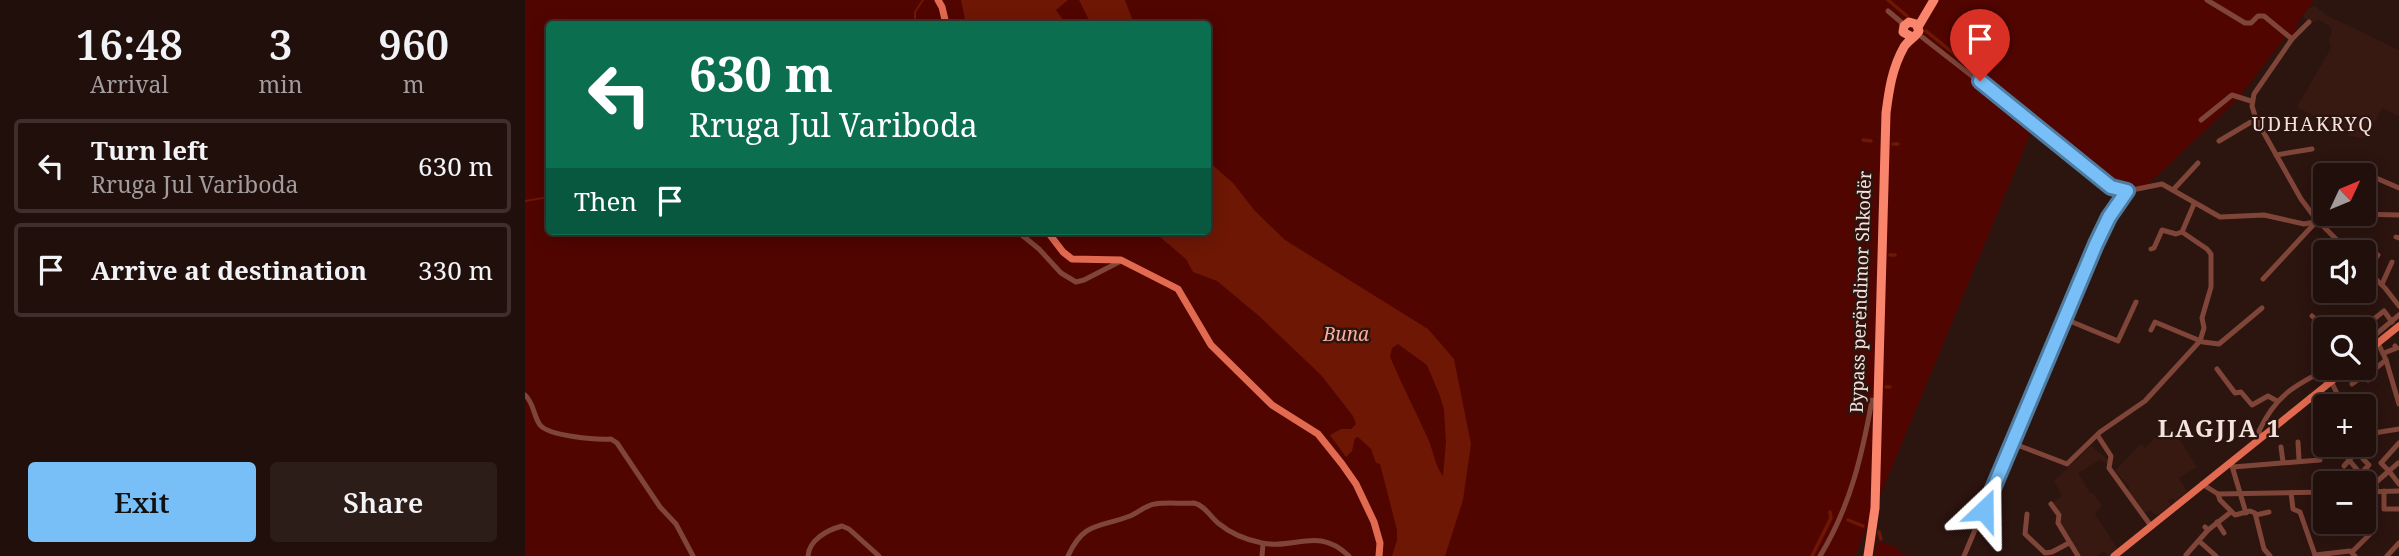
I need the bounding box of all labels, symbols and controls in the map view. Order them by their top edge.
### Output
pin [1950,9,2010,81]
text: 16:48 [76,15,183,72]
text: 3 [269,15,292,72]
text: 960 [378,15,449,72]
icon: arrive [1961,20,1999,58]
text: 630 m [689,40,833,106]
icon: left [574,49,665,140]
text: Arrival [90,68,169,100]
text: min [259,68,303,100]
text: m [403,68,425,100]
text: Rruga Jul Variboda [689,103,978,146]
district label: UDHAKRYQ [2252,111,2374,137]
text: Turn left [91,132,208,168]
icon: left [32,147,70,185]
text: 630 m [418,148,493,184]
north arrow [2313,163,2377,226]
map controls [2313,163,2376,534]
text: Rruga Jul Variboda [91,168,299,200]
street label: Bypass perëndimor Shkodër [1844,170,1876,414]
icon: arrive [651,182,689,220]
text: Then [574,183,637,219]
button: sound [2313,240,2376,303]
icon: arrive [32,251,70,289]
text: Arrive at destination [91,252,367,288]
text: 330 m [418,252,493,288]
button: search [2313,317,2376,380]
water label: Buna [1322,321,1369,347]
button: + [2313,394,2376,457]
district label: LAGJJA 1 [2158,411,2282,444]
button: Exit [28,462,256,542]
button: Share [270,462,497,542]
button: − [2313,471,2376,534]
position arrow [1947,473,2021,547]

